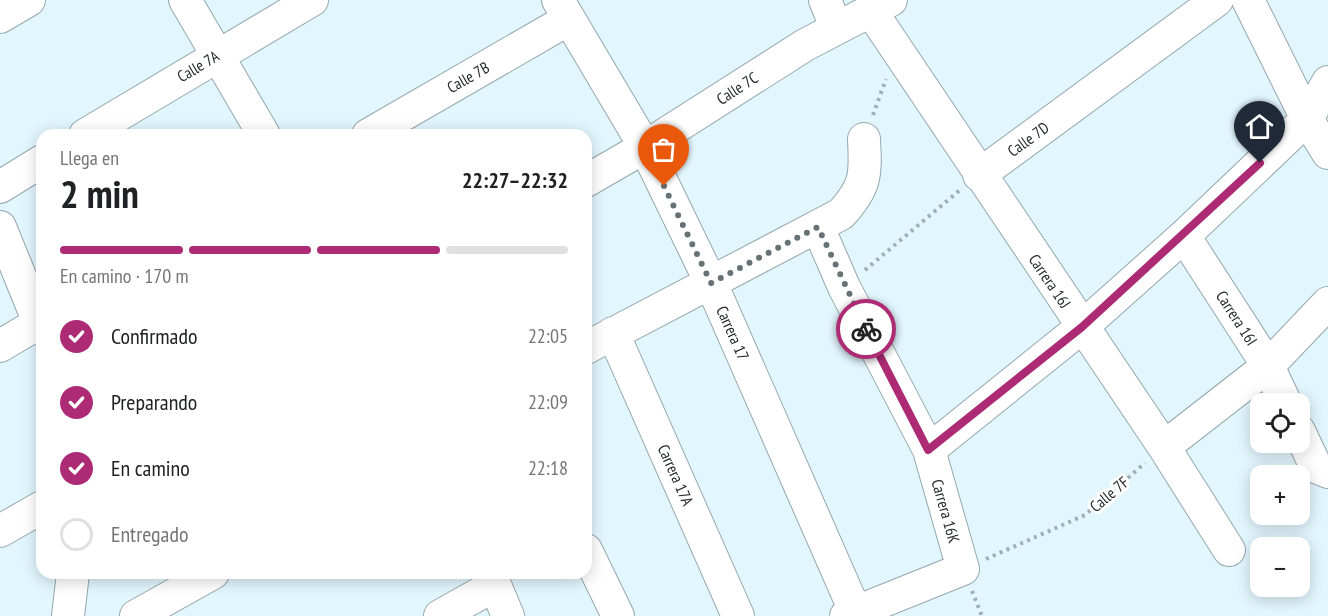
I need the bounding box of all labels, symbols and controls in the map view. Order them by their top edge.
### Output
street label: Calle 7A [173,45,223,86]
street label: Calle 7B [443,57,493,97]
street label: Calle 7C [713,67,761,109]
pin [1234,101,1285,163]
icon: home [1243,110,1276,143]
street label: Calle 7D [1003,117,1053,161]
pin [638,124,689,186]
icon: bag [647,133,680,166]
text: Llega en [60,145,119,171]
text: 22:27–22:32 [462,166,568,194]
text: 2 min [60,168,139,219]
street label: Carrera 16J [1025,250,1075,312]
text: En camino · 170 m [60,263,189,289]
street label: Carrera 16I [1212,287,1262,349]
courier [836,299,896,359]
street label: Carrera 17 [712,303,754,363]
icon: bike [850,313,883,346]
icon: check [60,320,93,353]
text: Confirmado [111,322,197,350]
text: 22:05 [528,323,568,349]
icon: check [60,386,93,419]
text: Preparando [111,388,197,416]
text: 22:09 [528,389,568,415]
map controls [1250,393,1310,597]
button: locate [1250,393,1310,453]
street label: Carrera 17A [654,441,698,509]
icon: check [60,452,93,485]
text: En camino [111,454,190,482]
text: 22:18 [528,455,568,481]
button: + [1250,465,1310,525]
street label: Calle 7F [1085,472,1133,516]
street label: Carrera 16K [927,477,965,545]
text: Entregado [111,520,188,548]
button: − [1250,537,1310,597]

